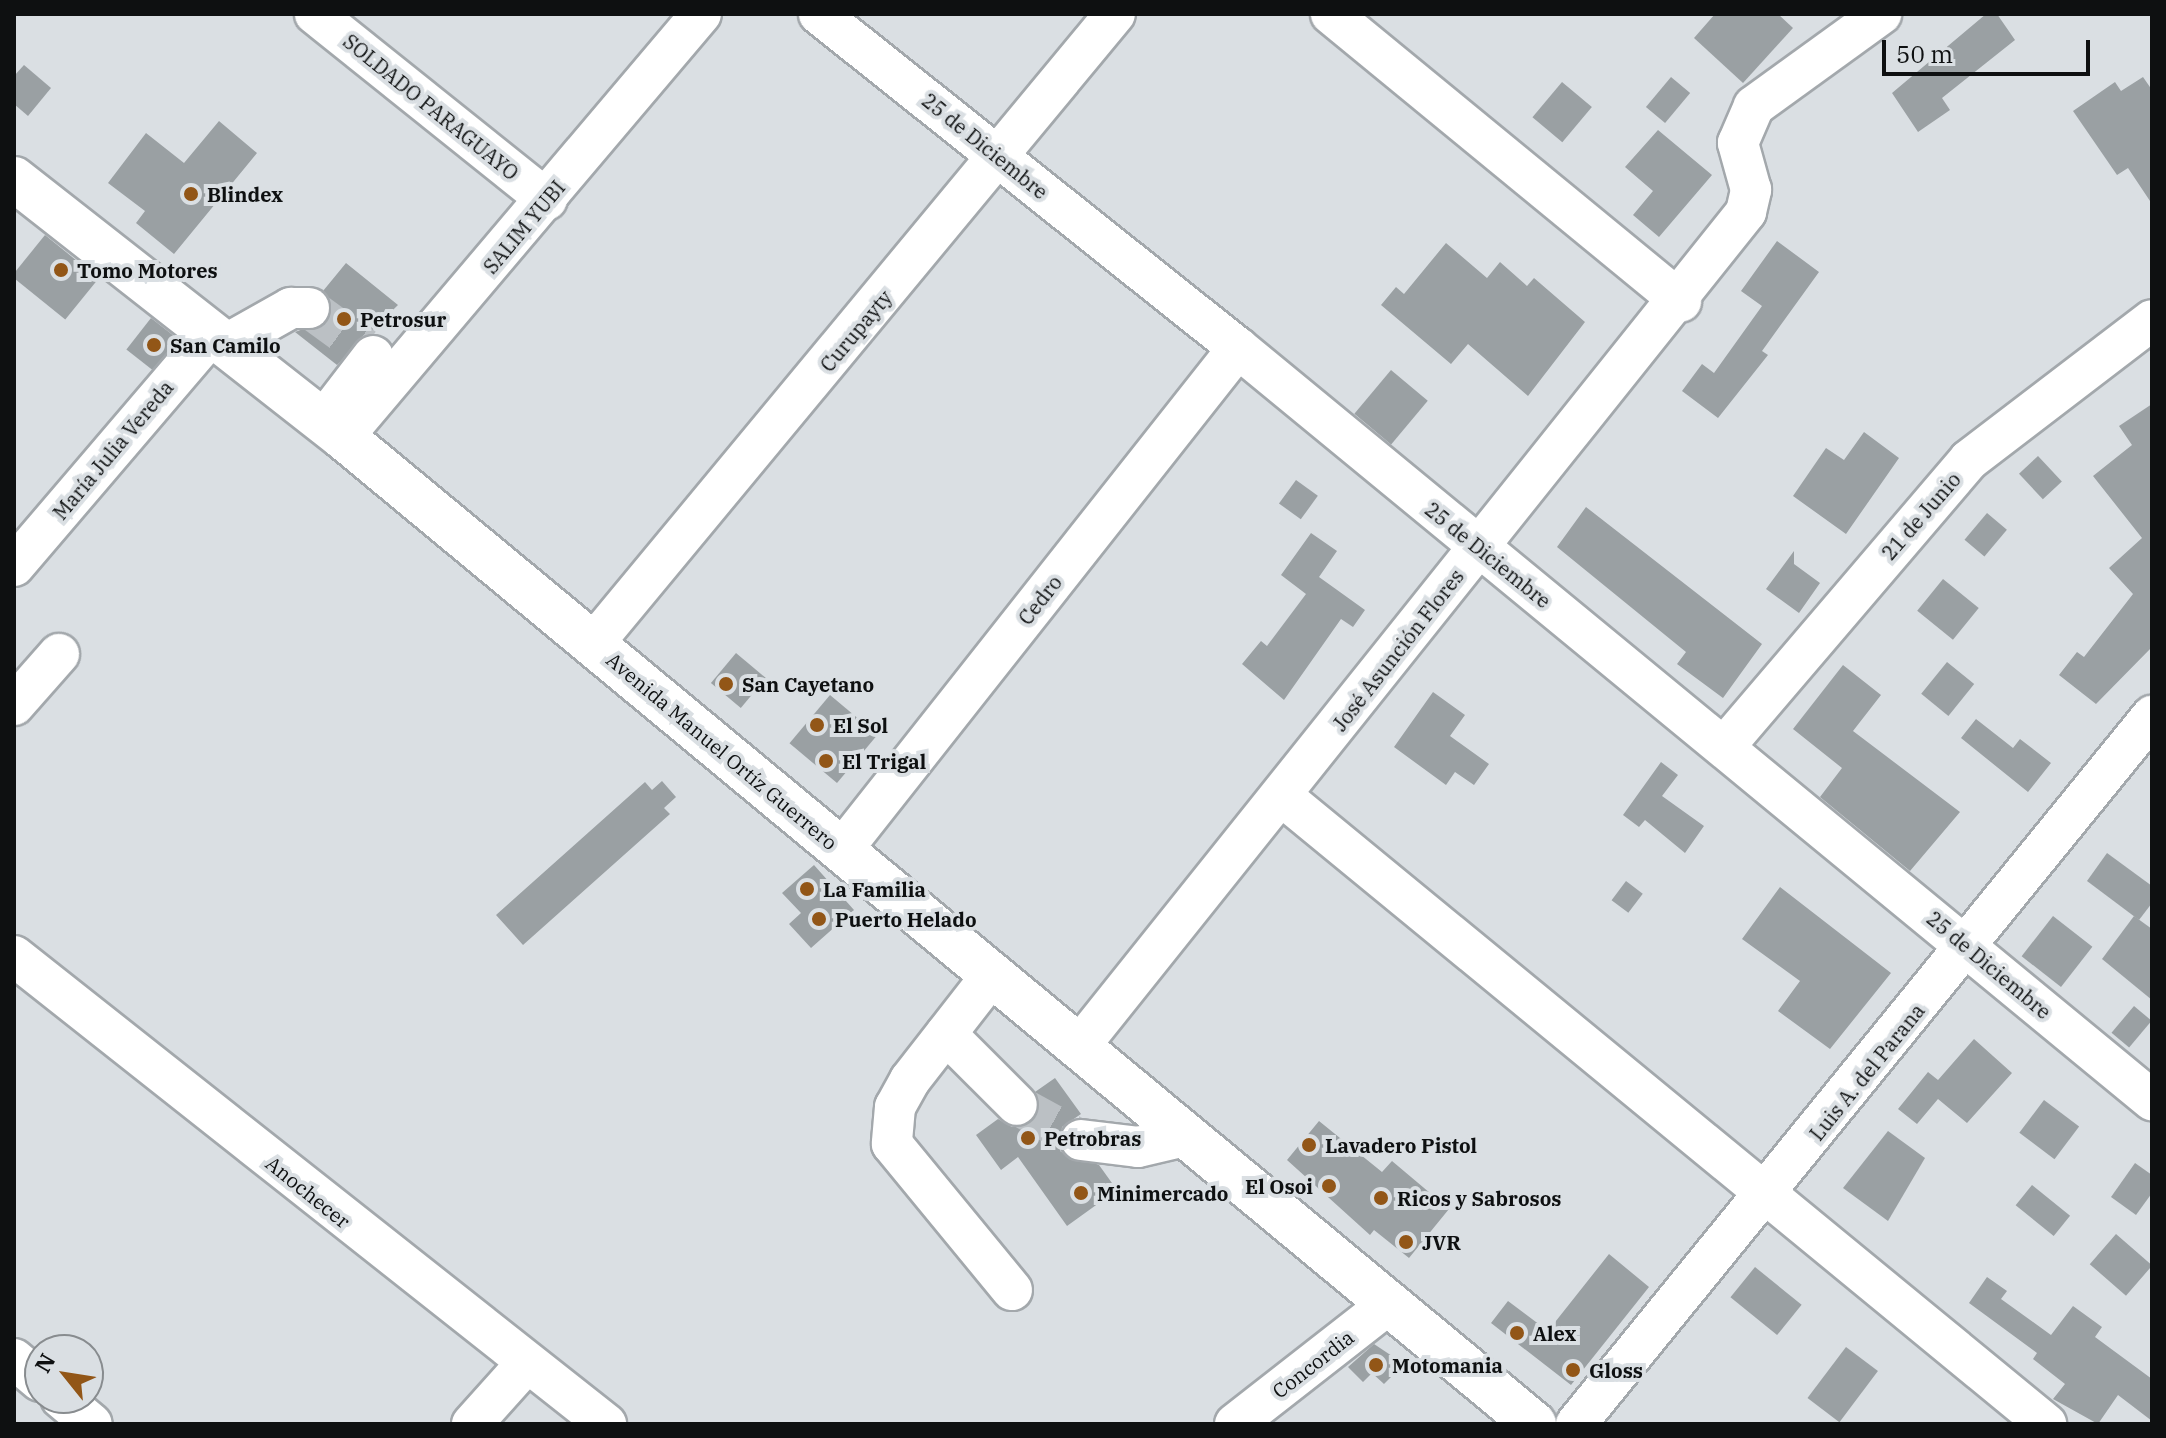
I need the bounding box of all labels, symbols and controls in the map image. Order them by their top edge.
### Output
scale bar [1886,24,2094,74]
street label: SOLDADO PARAGUAYO [339,29,523,185]
text: 50 m [1896,38,1953,70]
street label: 25 de Diciembre [917,88,1053,204]
street label: SALIM YUBI [478,176,570,278]
place label: Blindex [207,182,283,206]
marker: Blindex [182,185,200,203]
place label: Tomo Motores [77,258,218,282]
marker: Tomo Motores [52,261,70,279]
street label: Curupayty [815,286,897,376]
place label: Petrosur [360,307,446,331]
marker: Petrosur [335,310,353,328]
place label: San Camilo [170,333,281,357]
marker: San Camilo [145,336,163,354]
street label: María Julia Vereda [48,376,178,524]
street label: 21 de Junio [1877,467,1965,565]
street label: 25 de Diciembre [1420,497,1556,613]
street label: José Asunción Flores [1327,564,1469,736]
street label: Cedro [1013,571,1067,629]
street label: Avenida Manuel Ortíz Guerrero [602,647,842,855]
place label: San Cayetano [742,672,874,696]
marker: San Cayetano [717,675,735,693]
place label: El Sol [833,713,888,737]
marker: El Sol [808,716,826,734]
place label: El Trigal [842,749,926,773]
marker: El Trigal [817,752,835,770]
place label: La Familia [823,877,926,901]
marker: La Familia [798,880,816,898]
street label: 25 de Diciembre [1922,906,2056,1024]
place label: Puerto Helado [835,907,977,931]
marker: Puerto Helado [810,910,828,928]
street label: Luis A. del Parana [1805,999,1929,1145]
place label: Petrobras [1044,1126,1141,1150]
marker: Petrobras [1019,1129,1037,1147]
place label: Lavadero Pistol [1325,1133,1477,1157]
marker: Lavadero Pistol [1300,1136,1318,1154]
street label: Anochecer [261,1151,355,1233]
place label: El Osoi [1245,1174,1313,1198]
marker: El Osoi [1320,1177,1338,1195]
place label: Minimercado [1097,1181,1228,1205]
marker: Minimercado [1072,1184,1090,1202]
place label: Ricos y Sabrosos [1397,1186,1561,1210]
marker: Ricos y Sabrosos [1372,1189,1390,1207]
place label: JVR [1422,1230,1461,1254]
marker: JVR [1397,1233,1415,1251]
place label: Alex [1533,1321,1576,1345]
marker: Alex [1508,1324,1526,1342]
street label: Concordia [1268,1325,1358,1403]
north arrow [24,1334,104,1414]
text: N [28,1348,61,1378]
place label: Motomania [1392,1353,1503,1377]
marker: Motomania [1367,1356,1385,1374]
place label: Gloss [1589,1358,1643,1382]
marker: Gloss [1564,1361,1582,1379]

